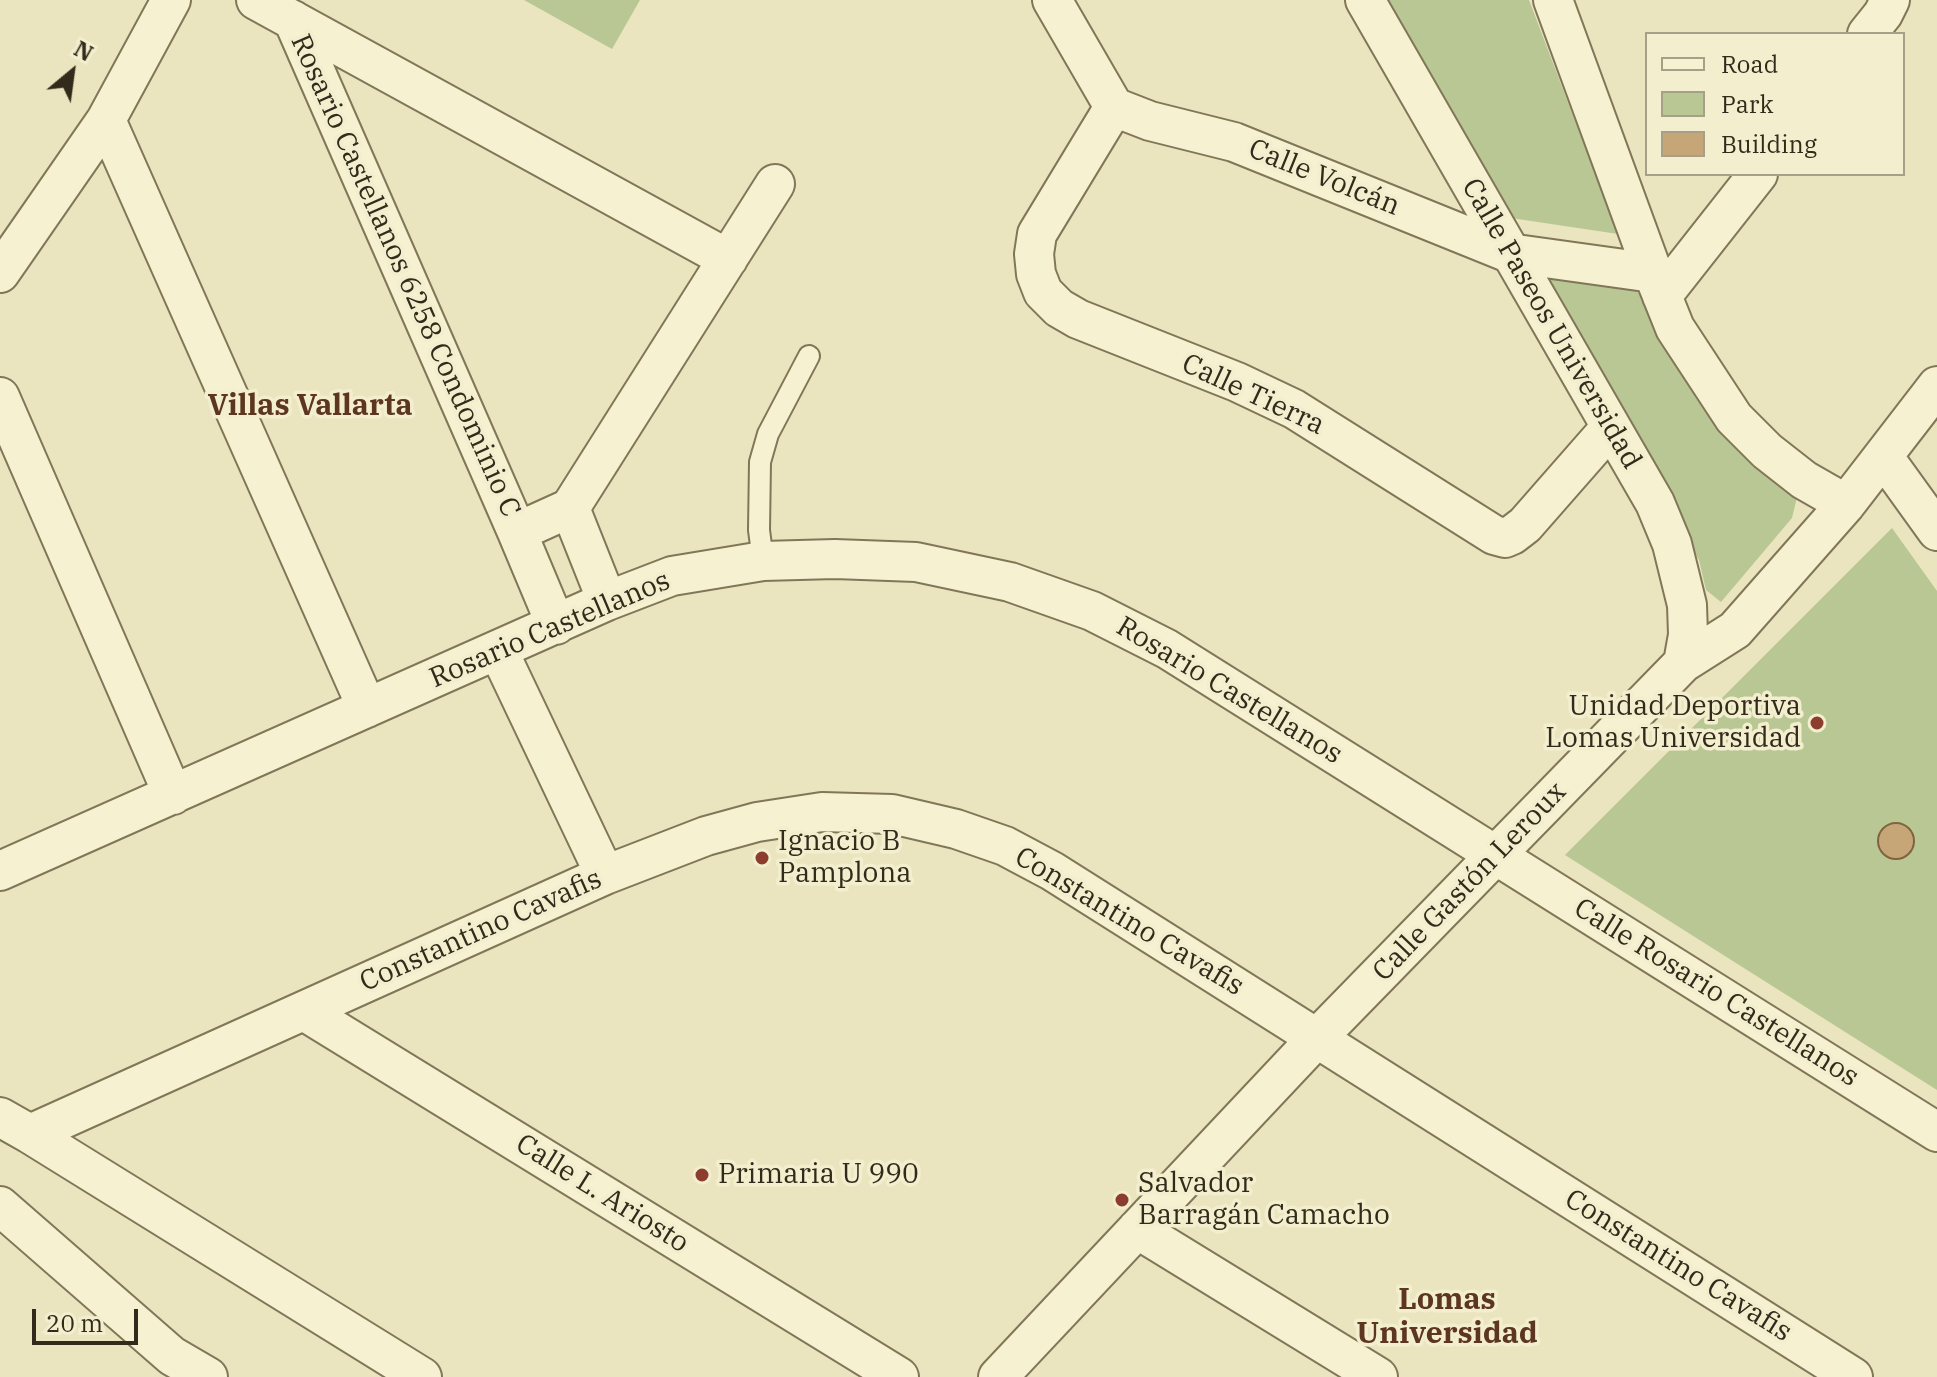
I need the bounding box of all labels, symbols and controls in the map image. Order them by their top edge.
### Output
street label: Rosario Castellanos 6258 Condominio C [283,29,527,523]
north arrow [32,32,112,112]
legend [1645,32,1905,176]
text: N [69,34,99,67]
text: Road [1721,48,1778,80]
text: Park [1721,88,1773,120]
text: Building [1721,128,1817,160]
street label: Calle Volcán [1243,132,1405,224]
street label: Calle Paseos Universidad [1454,173,1648,475]
street label: Calle Tierra [1176,347,1330,443]
district label: Villas Vallarta [207,388,413,424]
street label: Rosario Castellanos [425,564,675,696]
street label: Rosario Castellanos [1110,610,1348,772]
place label: Unidad Deportiva Lomas Universidad [1545,690,1801,756]
marker: Unidad Deportiva Lomas Universidad [1808,714,1826,732]
street label: Calle Gastón Leroux [1366,776,1574,988]
place label: Ignacio B Pamplona [778,825,912,891]
street label: Constantino Cavafis [1009,840,1249,1004]
marker: Ignacio B Pamplona [753,849,771,867]
street label: Constantino Cavafis [355,863,607,999]
street label: Calle Rosario Castellanos [1568,892,1864,1094]
street label: Calle L. Ariosto [509,1127,695,1261]
place label: Primaria U 990 [718,1158,919,1192]
marker: Primaria U 990 [693,1166,711,1184]
place label: Salvador Barragán Camacho [1138,1167,1390,1233]
street label: Constantino Cavafis [1558,1183,1798,1349]
marker: Salvador Barragán Camacho [1113,1191,1131,1209]
district label: Lomas Universidad [1356,1282,1538,1352]
scale bar [36,1293,142,1343]
text: 20 m [46,1307,103,1339]

